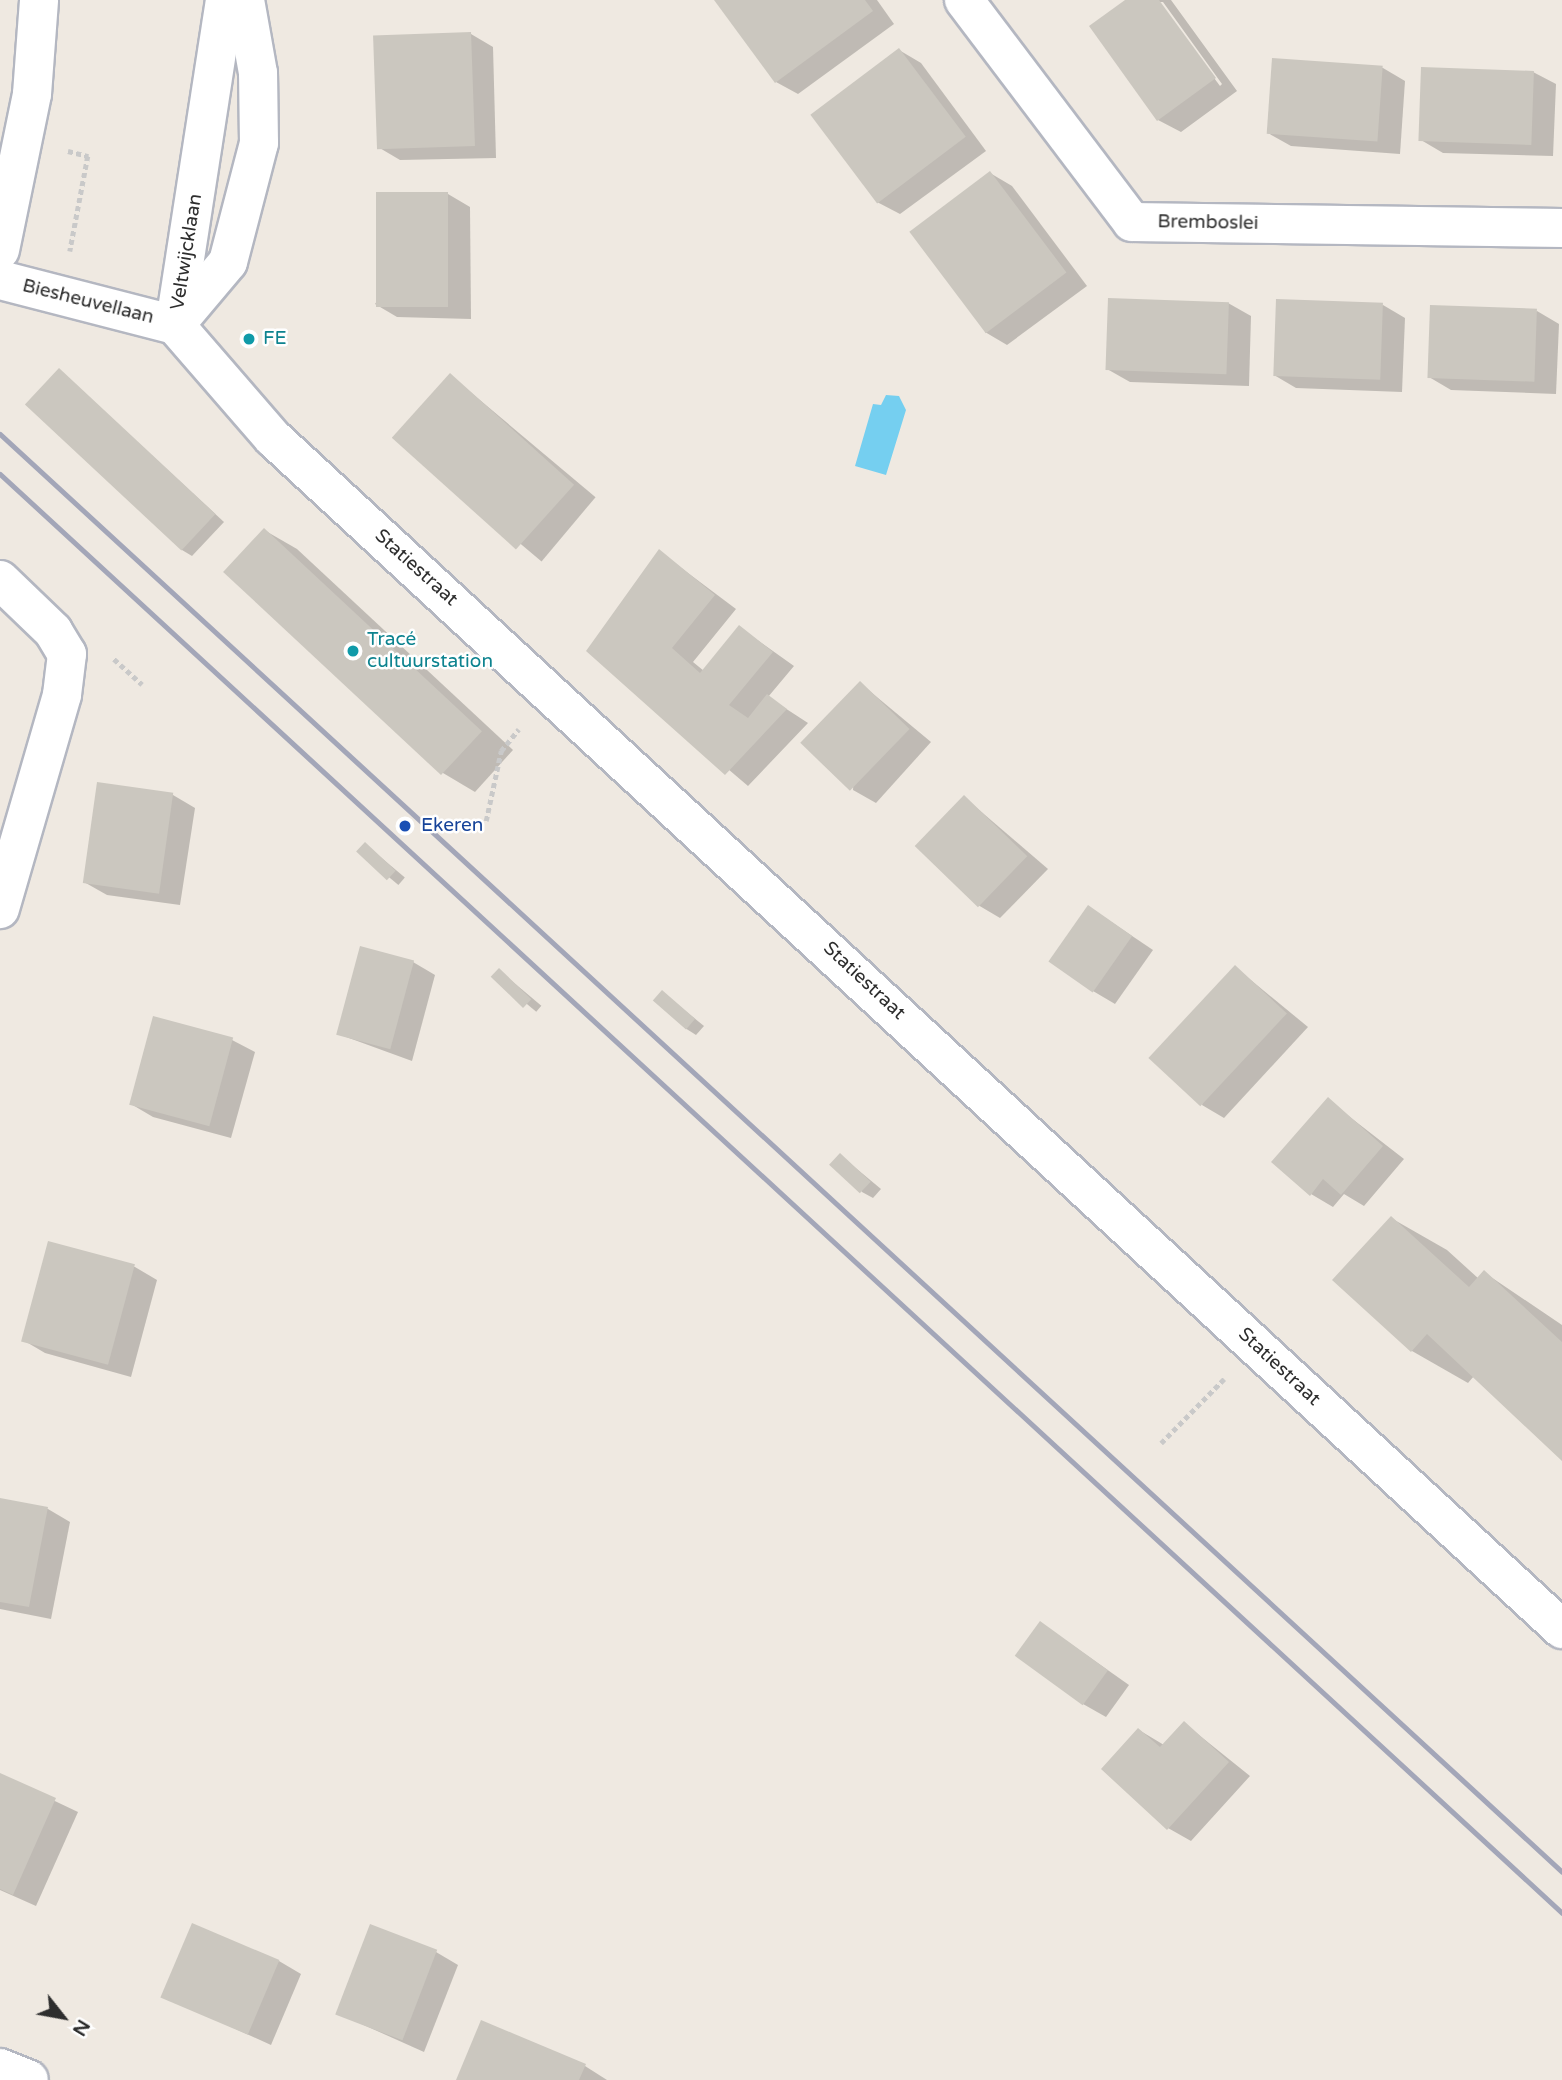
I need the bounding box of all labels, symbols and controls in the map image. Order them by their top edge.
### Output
street label: Veltwijcklaan [167,192,207,312]
street label: Bremboslei [1157,211,1259,235]
street label: Biesheuvellaan [20,275,156,329]
place label: FE [263,328,287,350]
marker: FE [241,331,257,347]
street label: Statiestraat [370,525,462,611]
place label: Tracé cultuurstation [367,629,493,673]
marker: Tracé cultuurstation [345,643,361,659]
place label: Ekeren [421,815,483,837]
marker: Ekeren [395,816,415,836]
street label: Statiestraat [818,937,910,1025]
street label: Statiestraat [1233,1323,1325,1411]
north arrow [28,1982,98,2052]
text: N [68,2016,94,2040]

